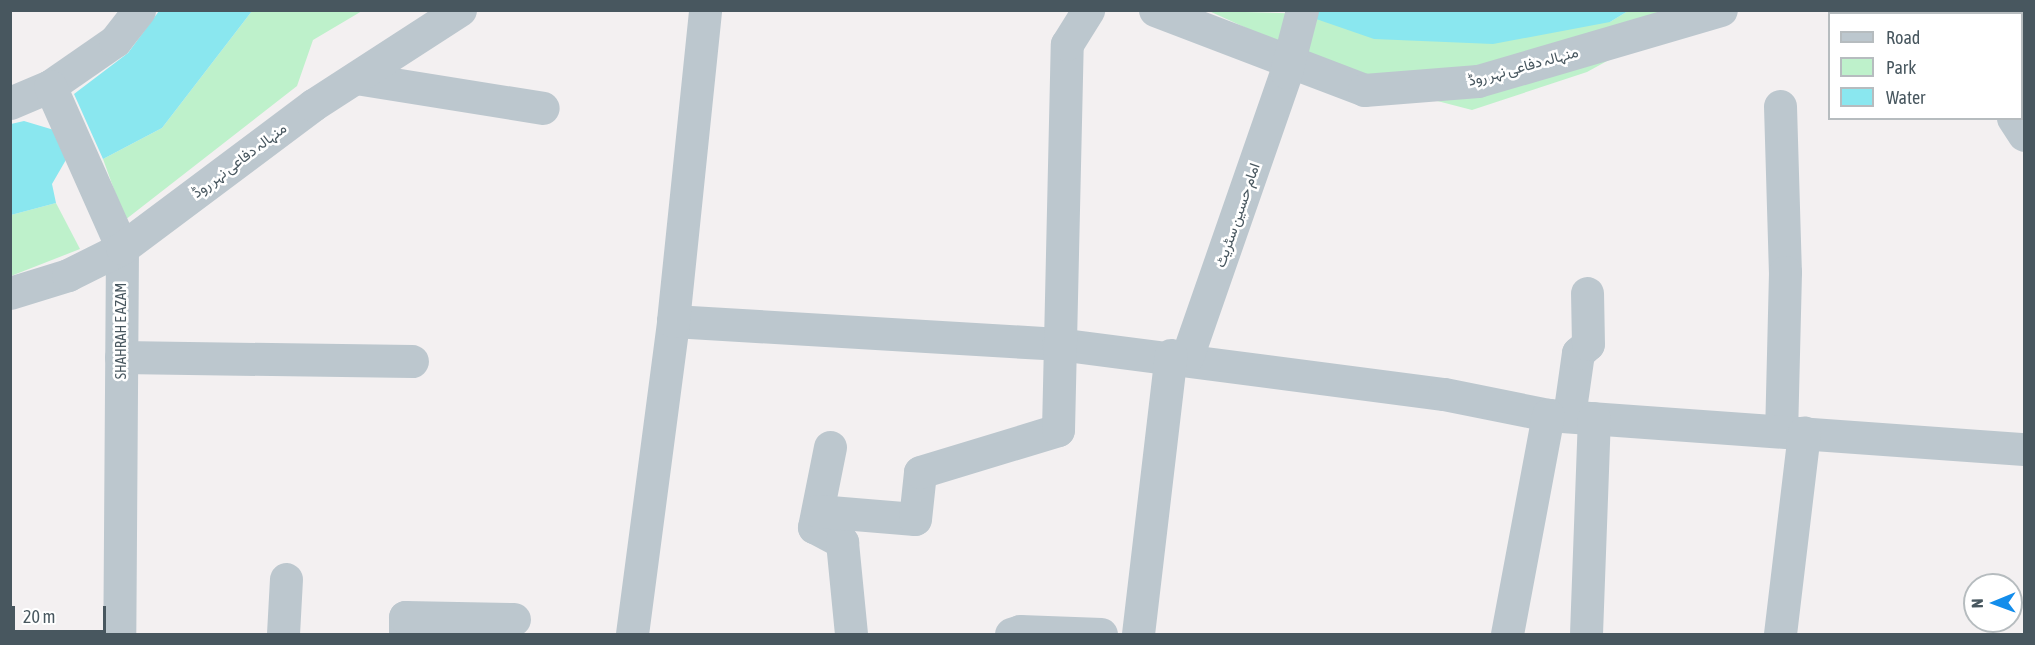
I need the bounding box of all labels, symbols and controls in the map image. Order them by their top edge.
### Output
legend [1828,12,2023,120]
text: Road [1886,27,1920,48]
street label: منہالہ دفاعی نہر روڈ [1466,43,1580,89]
text: Park [1886,57,1916,78]
text: Water [1886,87,1925,108]
street label: منہالہ دفاعی نہر روڈ [188,119,290,201]
street label: امام حسین سٹریٹ [1211,160,1263,270]
street label: SHAHRAH E AZAM [112,283,130,379]
north arrow [1963,573,2023,633]
scale bar [15,594,110,632]
text: N [1968,598,1986,608]
text: 20 m [23,606,55,627]

